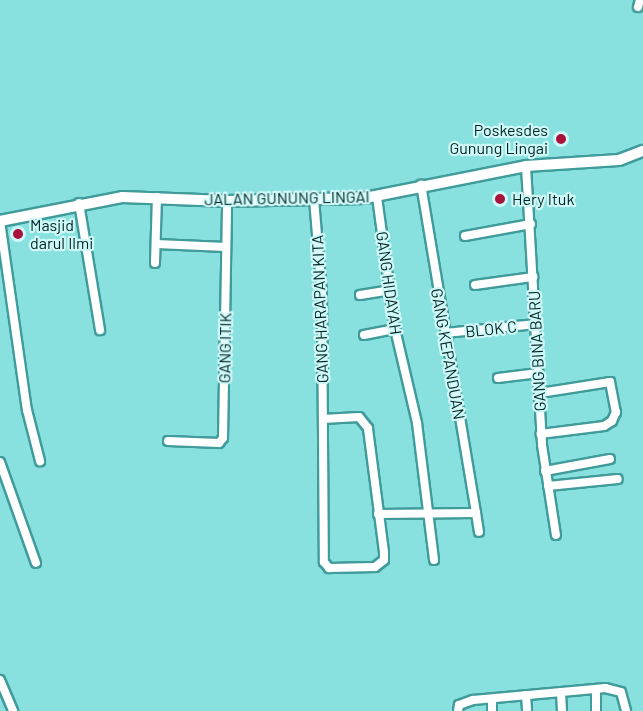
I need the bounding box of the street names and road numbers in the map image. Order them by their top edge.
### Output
street label: JALAN GUNUNG LINGAI [204,187,370,209]
street label: GANG HIDAYAH [372,230,406,336]
street label: GANG HARAPAN KITA [308,235,332,383]
street label: GANG KEPANDUAN [427,287,469,421]
street label: GANG BINA BARU [524,290,550,412]
street label: GANG ITIK [215,313,235,383]
street label: BLOK C [464,317,518,341]

